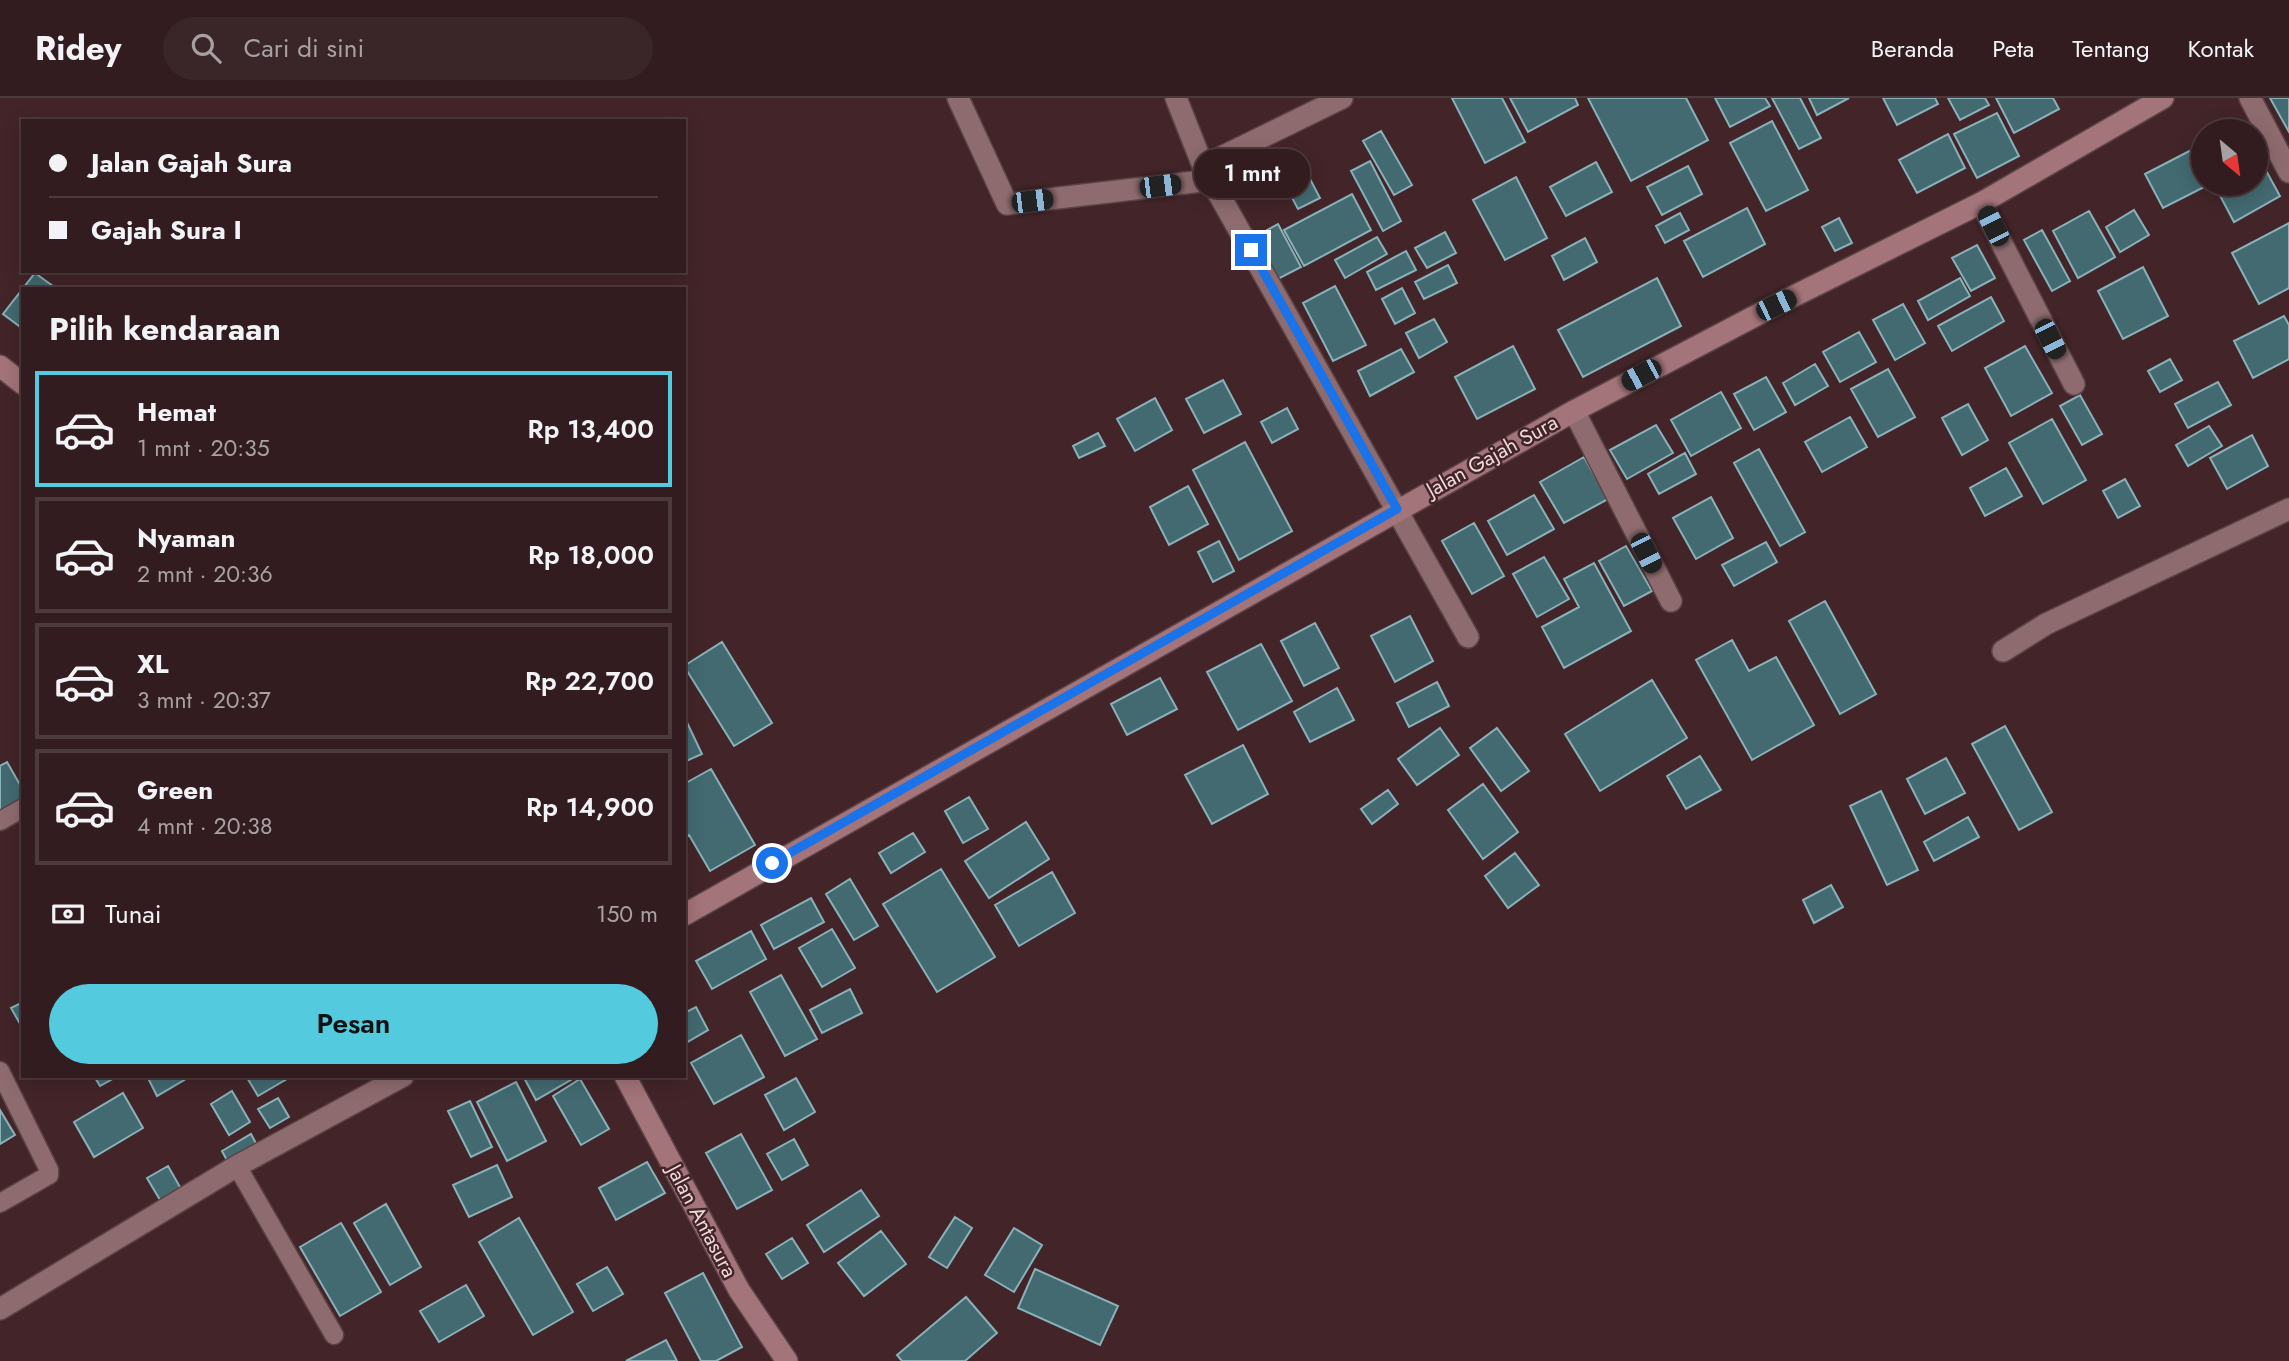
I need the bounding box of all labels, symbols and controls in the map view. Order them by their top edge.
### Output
search box [163,17,653,80]
text: Ridey [35,25,121,72]
icon: search [187,29,225,67]
text: Cari di sini [243,29,364,67]
text: Beranda [1871,31,1954,66]
text: Peta [1992,31,2034,66]
text: Tentang [2072,31,2150,66]
text: Kontak [2188,31,2254,66]
north arrow [2191,119,2268,196]
map controls [2191,119,2268,196]
text: Jalan Gajah Sura [91,144,292,182]
callout: 1 mnt [1193,149,1309,198]
text: 1 mnt [1224,156,1280,190]
car [1138,173,1183,199]
car [1010,188,1055,214]
car [1975,203,2012,249]
text: Gajah Sura I [91,211,242,249]
route end [1235,234,1267,266]
car [1753,286,1800,324]
text: Pilih kendaraan [49,306,281,352]
car [2032,316,2069,362]
car [1618,356,1665,394]
text: Hemat [137,393,216,431]
icon: car [53,398,116,461]
street label: Jalan Gajah Sura [1418,407,1563,506]
text: Rp 13,400 [528,410,654,448]
text: 1 mnt · 20:35 [137,431,270,465]
text: Nyaman [137,519,236,557]
icon: car [53,524,116,587]
car [1628,530,1665,576]
text: Rp 18,000 [528,536,654,574]
text: 2 mnt · 20:36 [137,557,273,591]
text: XL [137,645,169,683]
icon: car [53,650,116,713]
text: Rp 22,700 [525,662,654,700]
text: 3 mnt · 20:37 [137,683,271,717]
text: Green [137,771,213,809]
icon: car [53,776,116,839]
text: Rp 14,900 [526,788,654,826]
text: 4 mnt · 20:38 [137,809,272,843]
route start [756,847,788,879]
icon: cash [49,895,87,933]
text: Tunai [105,895,162,933]
text: 150 m [596,897,658,931]
button: Pesan [49,984,658,1064]
street label: Jalan Antasura [658,1156,744,1283]

